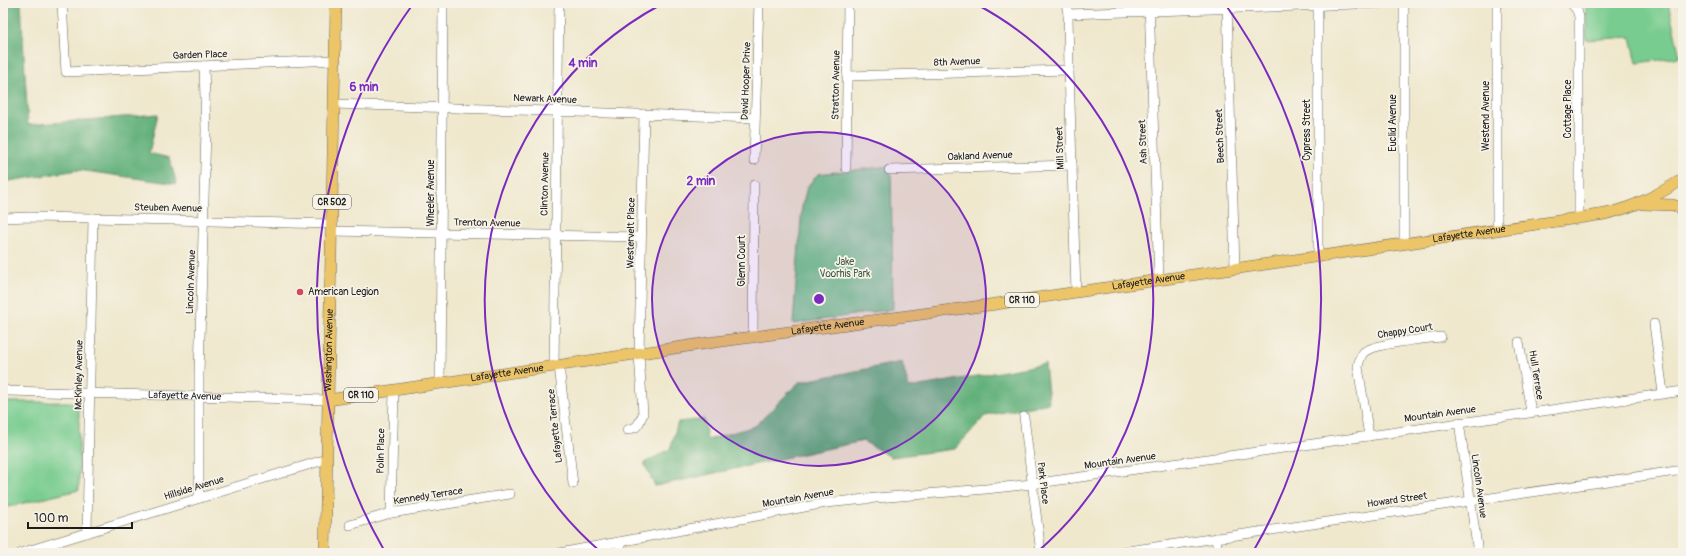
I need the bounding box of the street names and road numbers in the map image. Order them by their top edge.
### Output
street label: David Hooper Drive [739,42,753,120]
street label: Garden Place [172,48,228,62]
street label: Stratton Avenue [829,50,843,120]
street label: 8th Avenue [933,55,981,69]
street label: Cottage Place [1562,79,1574,138]
street label: Westend Avenue [1480,81,1492,151]
street label: Newark Avenue [513,92,577,106]
street label: Euclid Avenue [1387,94,1399,152]
street label: Cypress Street [1301,98,1313,161]
street label: Beech Street [1213,108,1227,163]
street label: Ash Street [1136,118,1150,165]
street label: Mill Street [1053,125,1067,170]
street label: Oakland Avenue [947,149,1013,163]
street label: Clinton Avenue [538,152,552,216]
street label: Wheeler Avenue [425,159,437,226]
road number: CR 502 [313,195,351,209]
street label: Westervelt Place [624,197,638,269]
street label: Steuben Avenue [134,201,202,215]
street label: Trenton Avenue [454,216,521,230]
street label: Lafayette Avenue [1432,223,1506,245]
street label: Glenn Court [736,234,748,287]
street label: Lincoln Avenue [184,250,198,314]
street label: Lafayette Avenue [1111,270,1186,293]
road number: CR 110 [1005,293,1039,307]
street label: Washington Avenue [322,308,336,392]
street label: Lafayette Avenue [790,316,865,338]
street label: Chappy Court [1377,321,1434,341]
street label: McKinley Avenue [72,340,86,410]
street label: Hull Terrace [1526,349,1546,401]
street label: Lafayette Avenue [470,362,544,385]
road number: CR 110 [344,388,378,402]
street label: Lafayette Terrace [545,388,565,464]
street label: Lafayette Avenue [148,389,222,403]
street label: Mountain Avenue [1403,403,1477,425]
street label: Polin Place [375,428,387,474]
street label: Mountain Avenue [1083,450,1157,472]
street label: Lincoln Avenue [1469,453,1489,519]
street label: Park Place [1034,461,1052,505]
street label: Hillside Avenue [163,473,225,503]
street label: Kennedy Terrace [392,485,464,507]
street label: Mountain Avenue [761,486,835,510]
street label: Howard Street [1366,490,1429,510]

